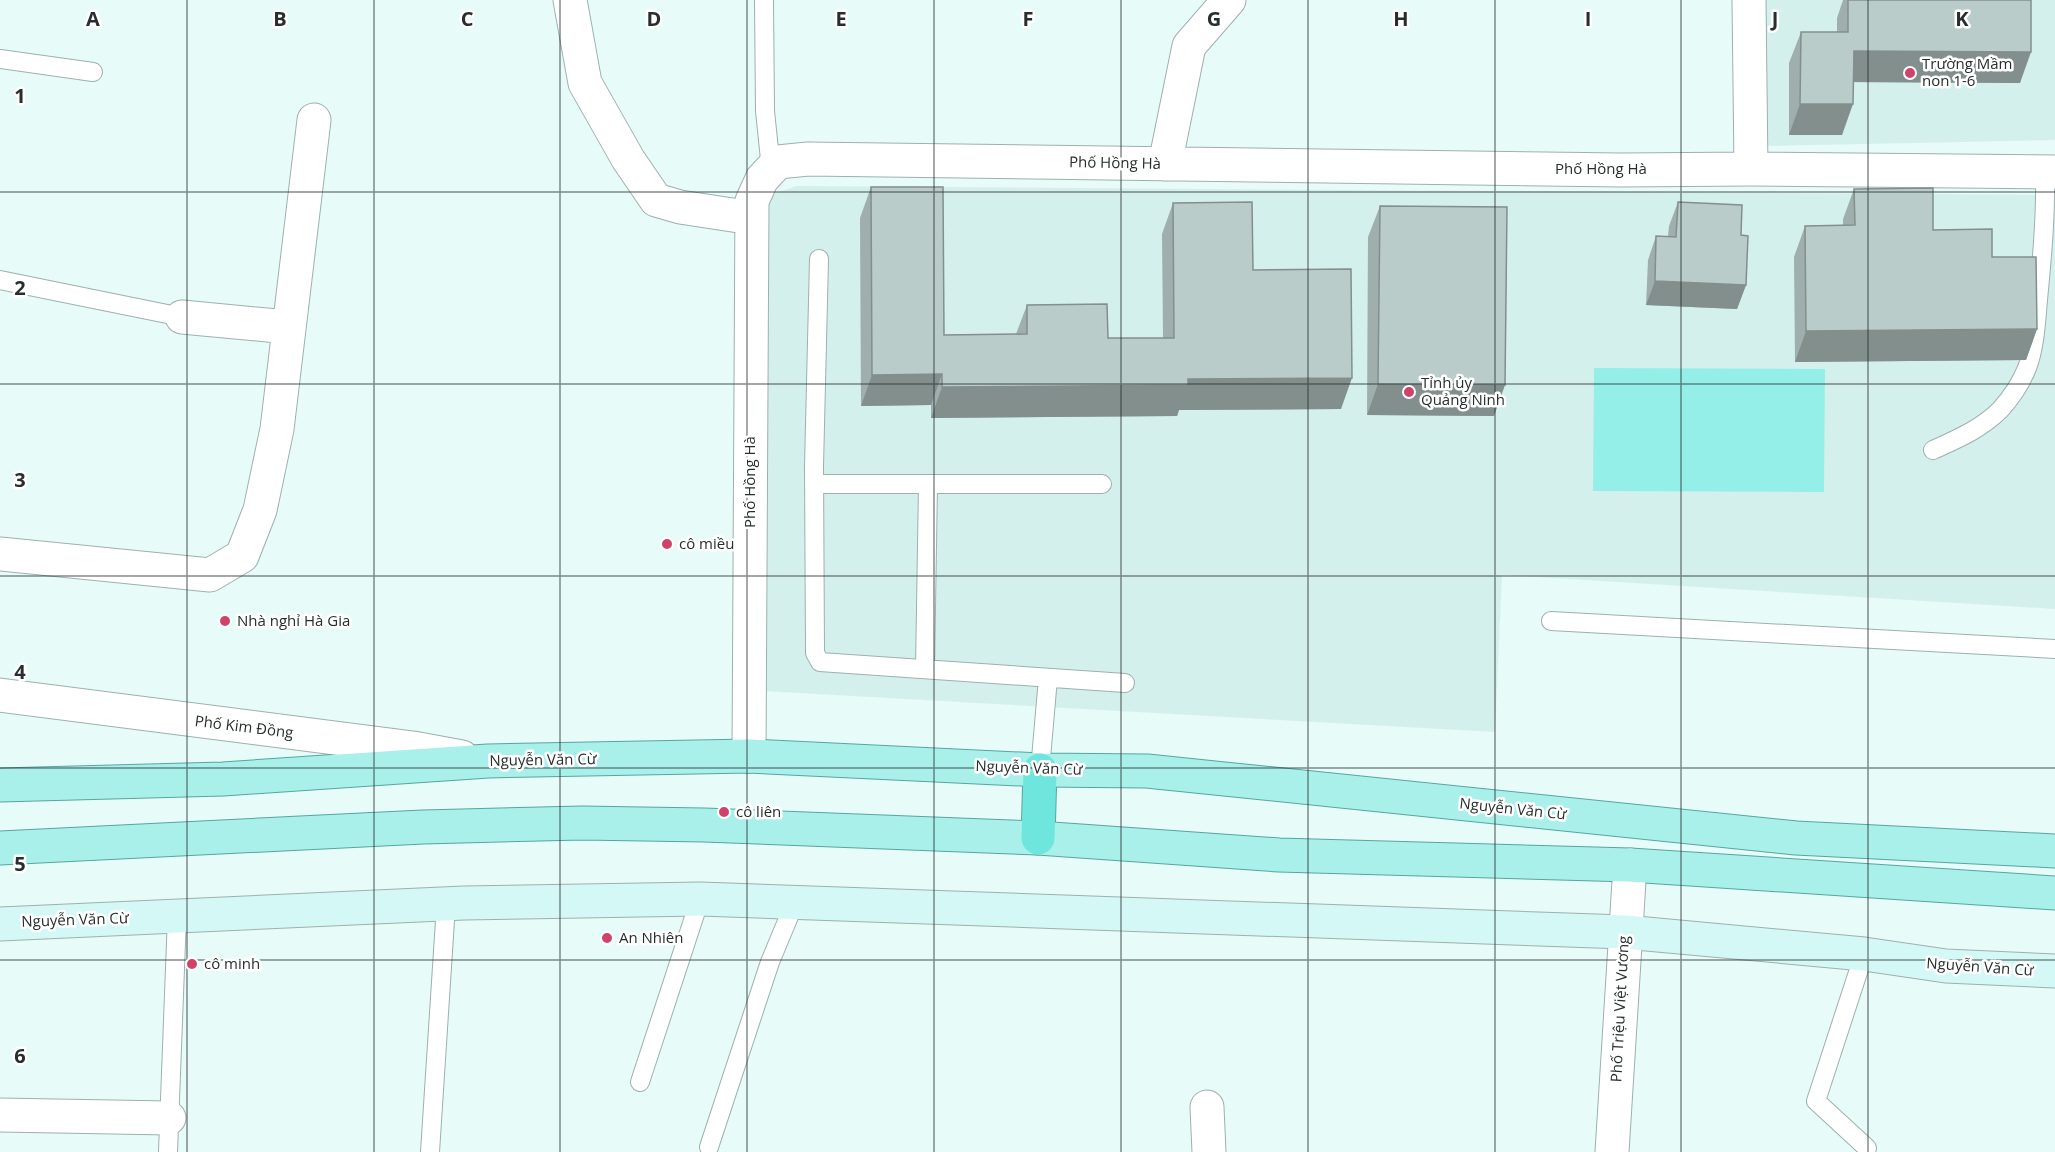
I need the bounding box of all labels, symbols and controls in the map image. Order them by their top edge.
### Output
text: A [86,5,100,32]
text: B [273,5,287,32]
text: C [461,5,474,32]
text: D [647,5,661,32]
text: E [835,5,847,32]
text: F [1023,5,1033,32]
text: G [1207,5,1221,32]
text: H [1393,5,1409,32]
text: I [1585,5,1591,32]
text: J [1770,5,1778,32]
text: K [1955,5,1969,32]
place label: Trường Mầm non 1-6 [1922,53,2012,90]
marker: Trường Mầm non 1-6 [1903,66,1917,80]
text: 1 [14,82,26,109]
street label: Phố Hồng Hà [1069,151,1161,173]
street label: Phố Hồng Hà [1555,158,1647,178]
text: 2 [14,274,26,301]
place label: Tỉnh ủy Quảng Ninh [1421,372,1505,409]
marker: Tỉnh ủy Quảng Ninh [1402,385,1416,399]
street label: Phố Hồng Hà [739,436,759,528]
text: 3 [14,466,26,493]
place label: cô miều [679,533,734,553]
marker: cô miều [660,537,674,551]
place label: Nhà nghỉ Hà Gia [237,610,350,630]
marker: Nhà nghỉ Hà Gia [218,614,232,628]
text: 4 [14,658,26,685]
street label: Phố Kim Đồng [194,710,295,742]
street label: Nguyễn Văn Cừ [489,748,598,770]
street label: Nguyễn Văn Cừ [975,755,1084,779]
street label: Nguyễn Văn Cừ [1459,792,1569,824]
place label: cô liên [736,801,781,821]
marker: cô liên [717,805,731,819]
text: 5 [14,850,26,877]
street label: Nguyễn Văn Cừ [21,907,130,931]
place label: An Nhiên [619,927,683,947]
marker: An Nhiên [600,931,614,945]
street label: Phố Triệu Việt Vương [1605,935,1633,1083]
street label: Nguyễn Văn Cừ [1926,952,2035,980]
place label: cô minh [204,953,260,973]
marker: cô minh [185,957,199,971]
text: 6 [14,1042,26,1069]

